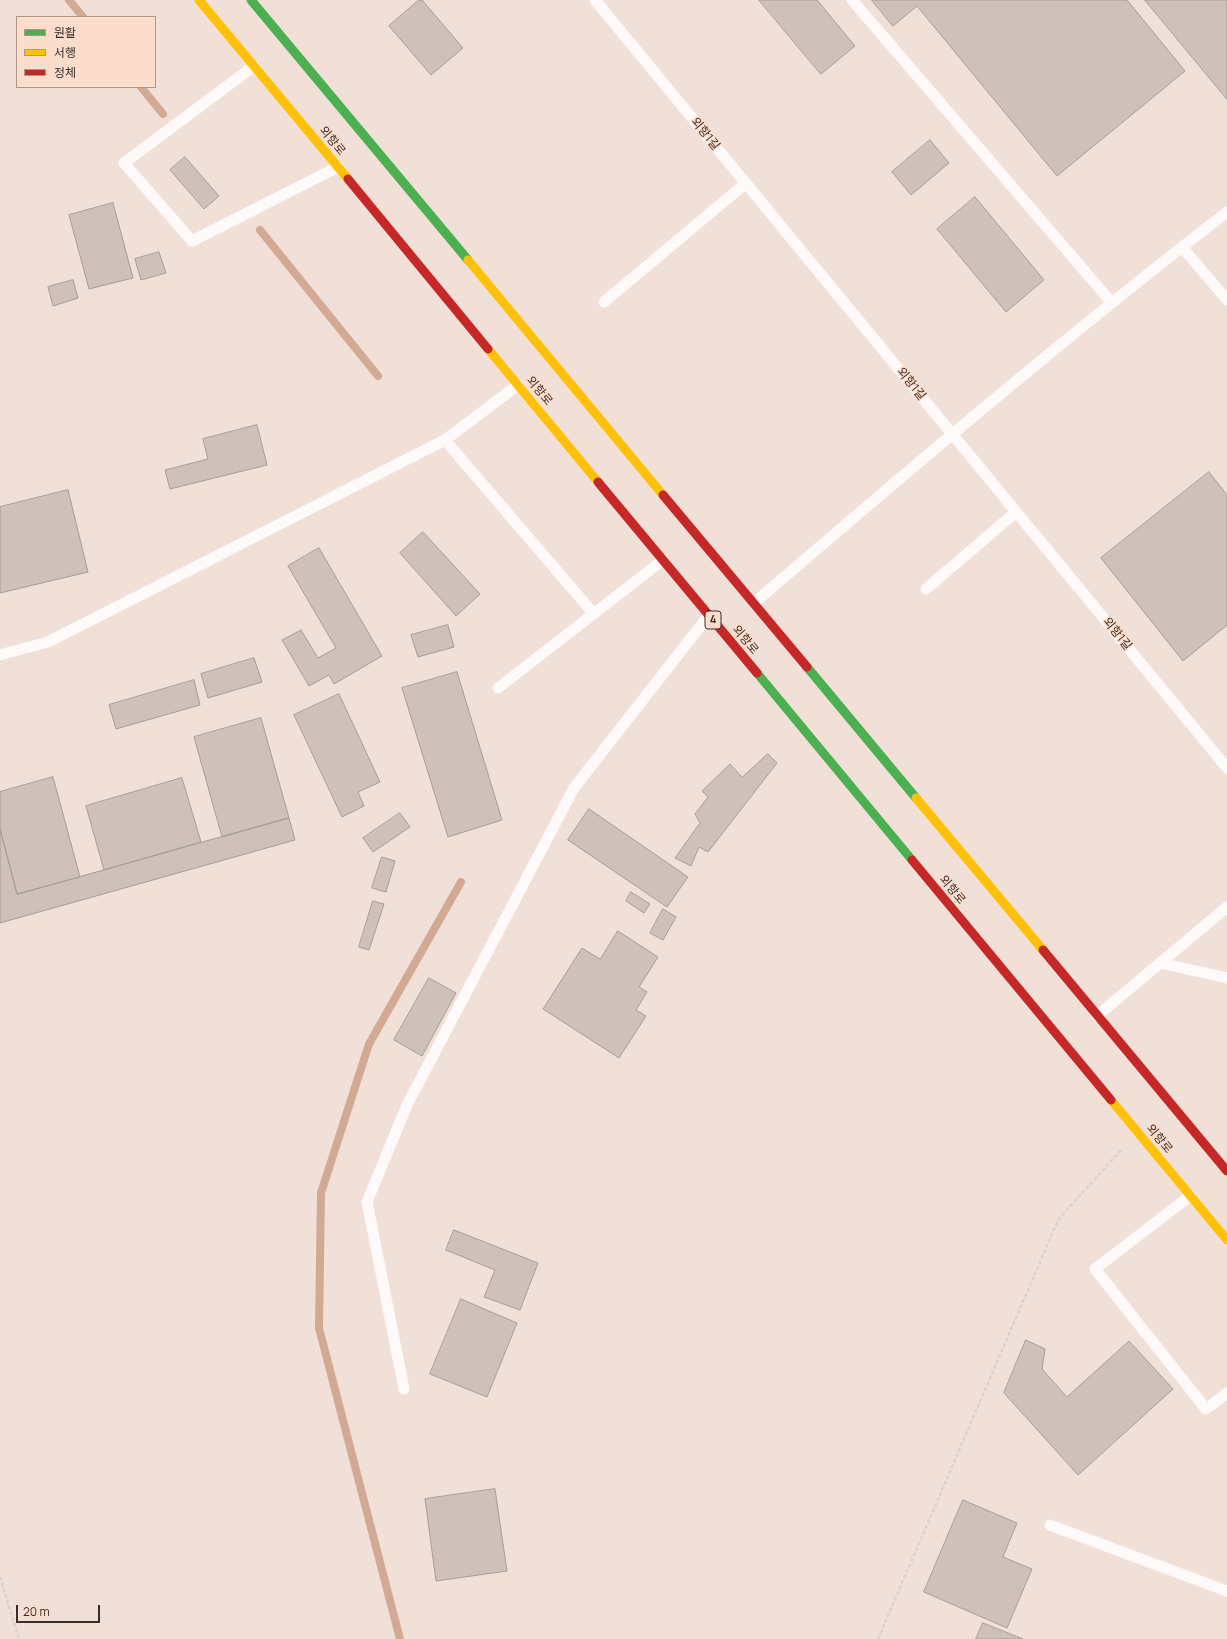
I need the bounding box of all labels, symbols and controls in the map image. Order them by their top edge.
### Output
legend [16,16,156,88]
text: 원활 [54,24,76,41]
text: 서행 [54,44,76,61]
text: 정체 [54,64,76,81]
street label: 외항1길 [688,115,722,153]
street label: 외항로 [316,124,348,158]
street label: 외항1길 [894,365,928,403]
street label: 외항로 [523,374,555,408]
road number: 4 [705,611,721,629]
street label: 외항1길 [1100,615,1134,653]
street label: 외항로 [729,623,761,657]
street label: 외항로 [936,873,968,907]
street label: 외항로 [1143,1122,1175,1156]
scale bar [18,1597,102,1623]
text: 20 m [23,1603,50,1620]

